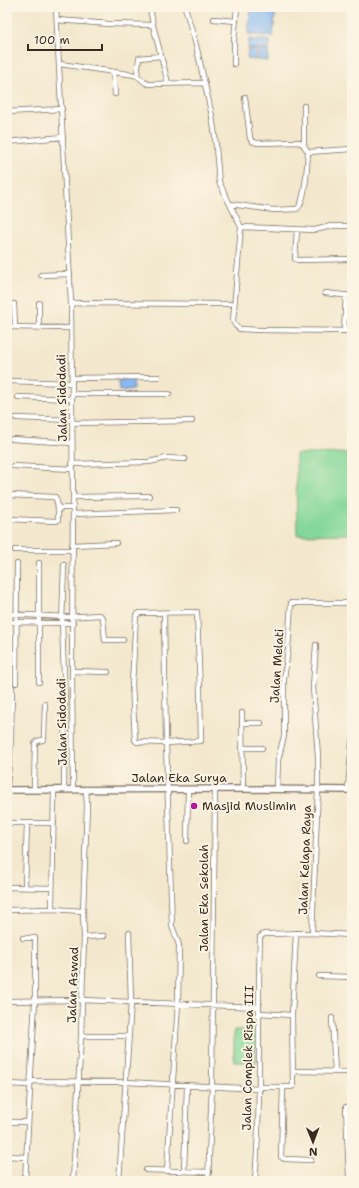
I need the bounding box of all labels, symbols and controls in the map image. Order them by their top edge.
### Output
scale bar [28,26,102,52]
text: 100 m [34,32,70,48]
street label: Jalan Sidodadi [53,354,71,442]
street label: Jalan Melati [266,628,288,704]
street label: Jalan Sidodadi [53,678,71,766]
street label: Jalan Eka Surya [131,770,227,786]
place label: Masjid Muslimin [202,798,296,814]
marker: Masjid Muslimin [189,801,199,811]
street label: Jalan Kelapa Raya [295,804,315,915]
street label: Jalan Eka Sekolah [196,844,212,952]
street label: Jalan Aswad [64,946,82,1024]
street label: Jalan Complek Rispa III [239,985,257,1131]
north arrow [293,1122,333,1162]
text: N [308,1144,318,1159]

